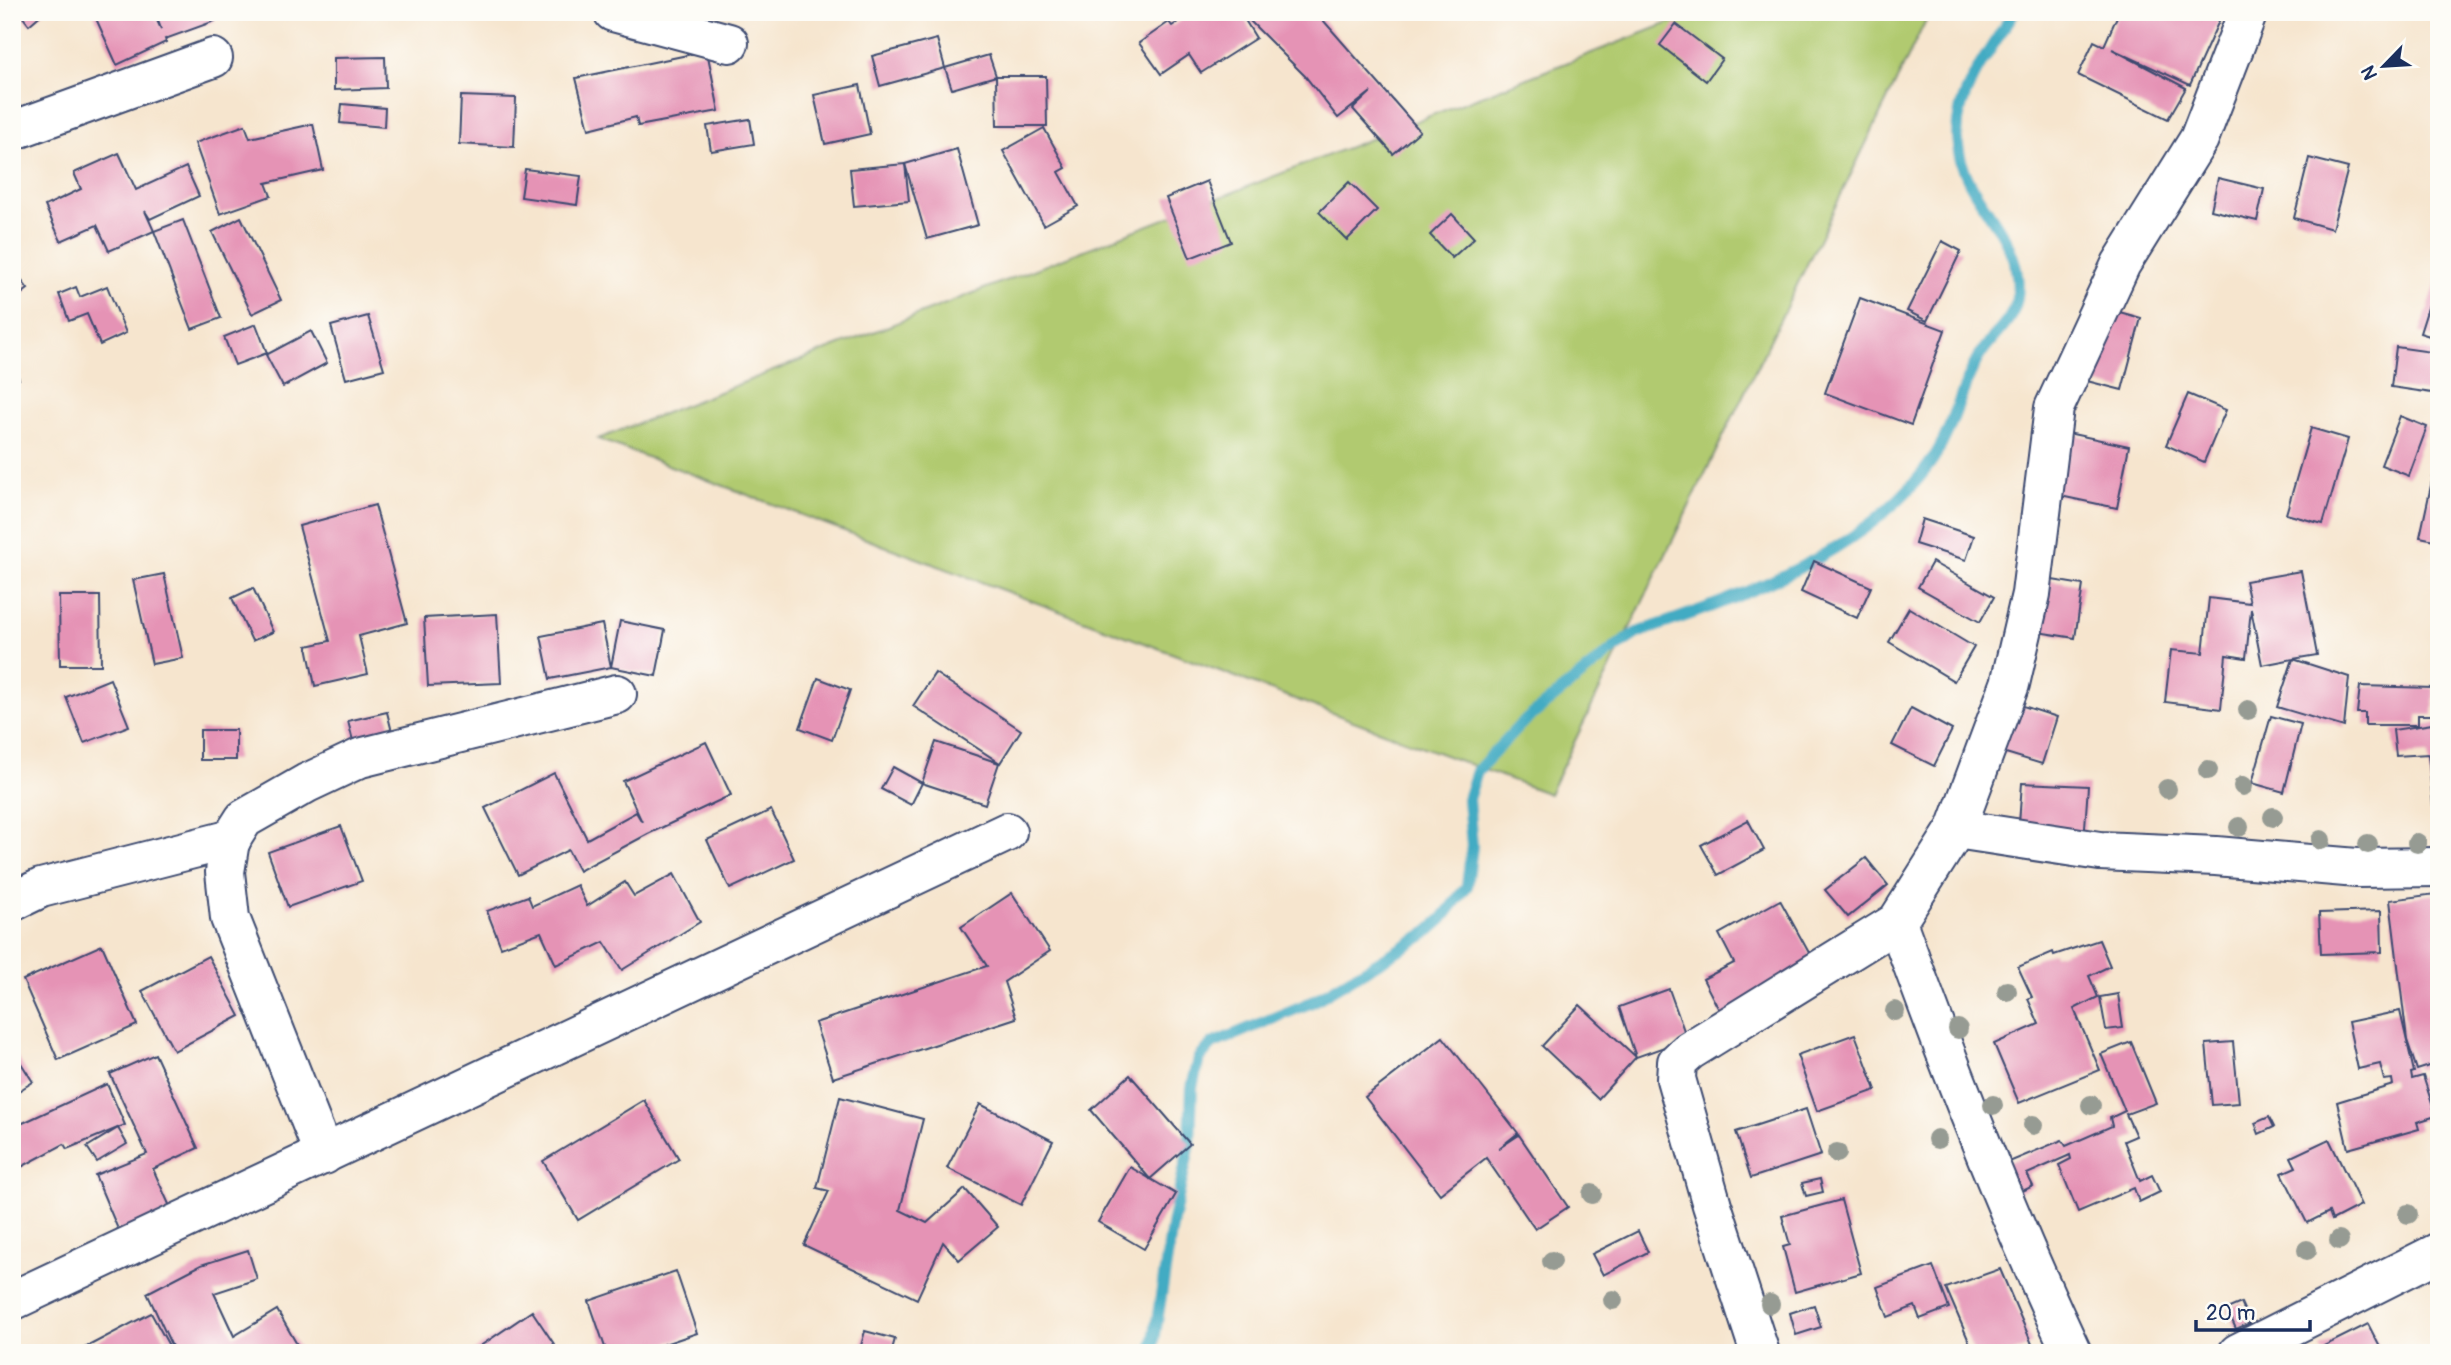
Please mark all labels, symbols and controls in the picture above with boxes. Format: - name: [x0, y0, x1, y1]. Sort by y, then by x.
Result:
- north arrow: [2350, 32, 2420, 102]
- text: N: [2356, 62, 2383, 84]
- scale bar: [2196, 1288, 2309, 1332]
- text: 20 m: [2206, 1300, 2255, 1327]

